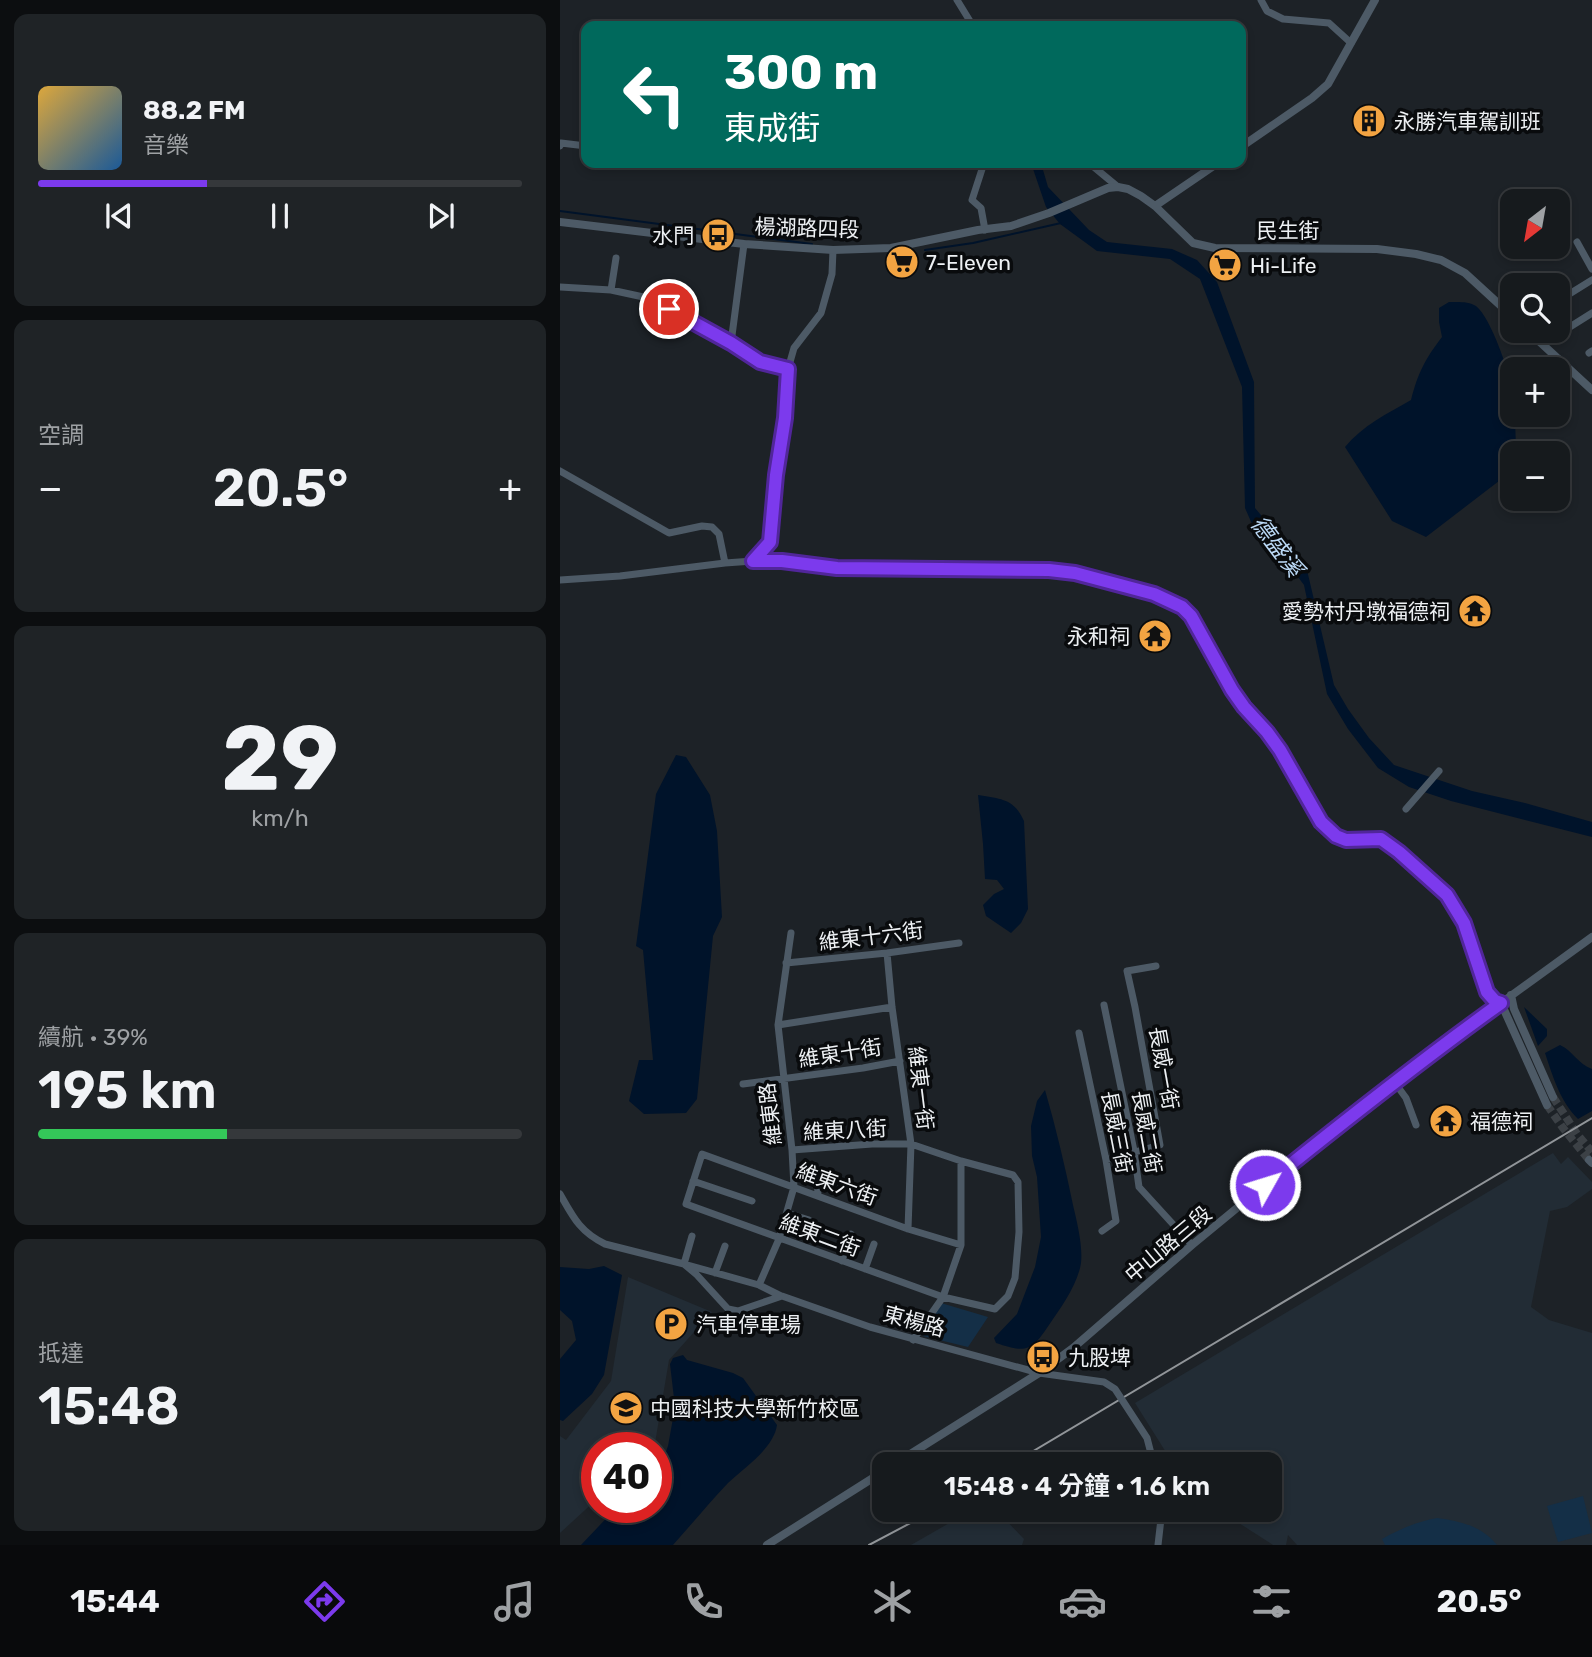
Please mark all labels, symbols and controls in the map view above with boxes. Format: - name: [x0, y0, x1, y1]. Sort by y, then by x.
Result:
- text: 300 m: [724, 43, 878, 101]
- icon: left: [609, 49, 700, 140]
- text: 88.2 FM: [143, 95, 246, 126]
- building icon: 永勝汽車駕訓班: [1350, 102, 1388, 140]
- text: 東成街: [724, 109, 820, 147]
- place label: 永勝汽車駕訓班: [1394, 109, 1541, 134]
- text: 音樂: [143, 131, 189, 159]
- north arrow: [1500, 189, 1570, 259]
- map controls: [1500, 189, 1570, 511]
- icon: previous: [100, 197, 138, 235]
- icon: pause: [261, 197, 299, 235]
- icon: next: [422, 197, 460, 235]
- street label: 楊湖路四段: [754, 214, 860, 242]
- bus stop icon: 水門: [699, 216, 737, 254]
- street label: 民生街: [1257, 218, 1320, 243]
- place label: 水門: [652, 223, 694, 248]
- supermarket icon: 7-Eleven: [883, 243, 921, 281]
- supermarket icon: Hi-Life: [1206, 246, 1244, 284]
- place label: 7-Eleven: [926, 250, 1011, 275]
- place label: Hi-Life: [1250, 253, 1317, 278]
- button: search: [1500, 273, 1570, 343]
- pin: [639, 279, 699, 339]
- icon: arrive: [650, 290, 688, 328]
- button: +: [1500, 357, 1570, 427]
- text: 空調: [38, 421, 84, 449]
- button: −: [1500, 441, 1570, 511]
- text: 20.5°: [213, 457, 348, 519]
- text: −: [38, 465, 63, 511]
- text: +: [498, 465, 522, 511]
- water label: 德盛溪: [1245, 510, 1311, 584]
- temple icon: 愛勢村丹墩福德祠: [1456, 592, 1494, 630]
- place label: 愛勢村丹墩福德祠: [1282, 599, 1450, 624]
- temple icon: 永和祠: [1136, 617, 1174, 655]
- place label: 永和祠: [1067, 624, 1130, 649]
- text: 29: [221, 704, 339, 812]
- text: km/h: [251, 804, 309, 832]
- street label: 維東十六街: [817, 917, 925, 955]
- text: 續航 · 39%: [38, 1023, 148, 1051]
- street label: 長威一街: [1144, 1024, 1184, 1112]
- street label: 維東十街: [797, 1034, 883, 1072]
- street label: 維東一街: [903, 1045, 939, 1131]
- text: 195 km: [38, 1059, 217, 1121]
- street label: 維東路: [754, 1081, 786, 1147]
- street label: 長威三街: [1097, 1088, 1137, 1176]
- street label: 長威二街: [1127, 1088, 1167, 1176]
- temple icon: 福德祠: [1427, 1102, 1465, 1140]
- place label: 福德祠: [1470, 1109, 1533, 1134]
- street label: 維東八街: [802, 1115, 888, 1145]
- position arrow: [1228, 1148, 1302, 1222]
- street label: 維東六街: [793, 1158, 881, 1210]
- street label: 中山路三段: [1120, 1201, 1216, 1287]
- street label: 維東二街: [776, 1209, 864, 1261]
- street label: 東楊路: [880, 1301, 948, 1341]
- parking icon: 汽車停車場: [652, 1305, 690, 1343]
- place label: 汽車停車場: [696, 1312, 801, 1337]
- bus stop icon: 九股埤: [1024, 1338, 1062, 1376]
- text: 抵達: [38, 1339, 84, 1367]
- place label: 九股埤: [1068, 1345, 1131, 1370]
- text: 15:48: [38, 1375, 180, 1437]
- school or university icon: 中國科技大學新竹校區: [607, 1389, 645, 1427]
- place label: 中國科技大學新竹校區: [650, 1396, 860, 1421]
- speed limit sign: 40: [581, 1432, 672, 1523]
- text: 15:48 · 4 分鐘 · 1.6 km: [944, 1471, 1210, 1502]
- icon: directions: [300, 1577, 349, 1626]
- icon: music: [490, 1577, 539, 1626]
- icon: phone: [679, 1577, 728, 1626]
- icon: climate: [868, 1577, 917, 1626]
- icon: car: [1058, 1577, 1107, 1626]
- icon: filters: [1247, 1577, 1296, 1626]
- text: 15:44: [70, 1582, 160, 1620]
- text: 20.5°: [1436, 1582, 1522, 1620]

